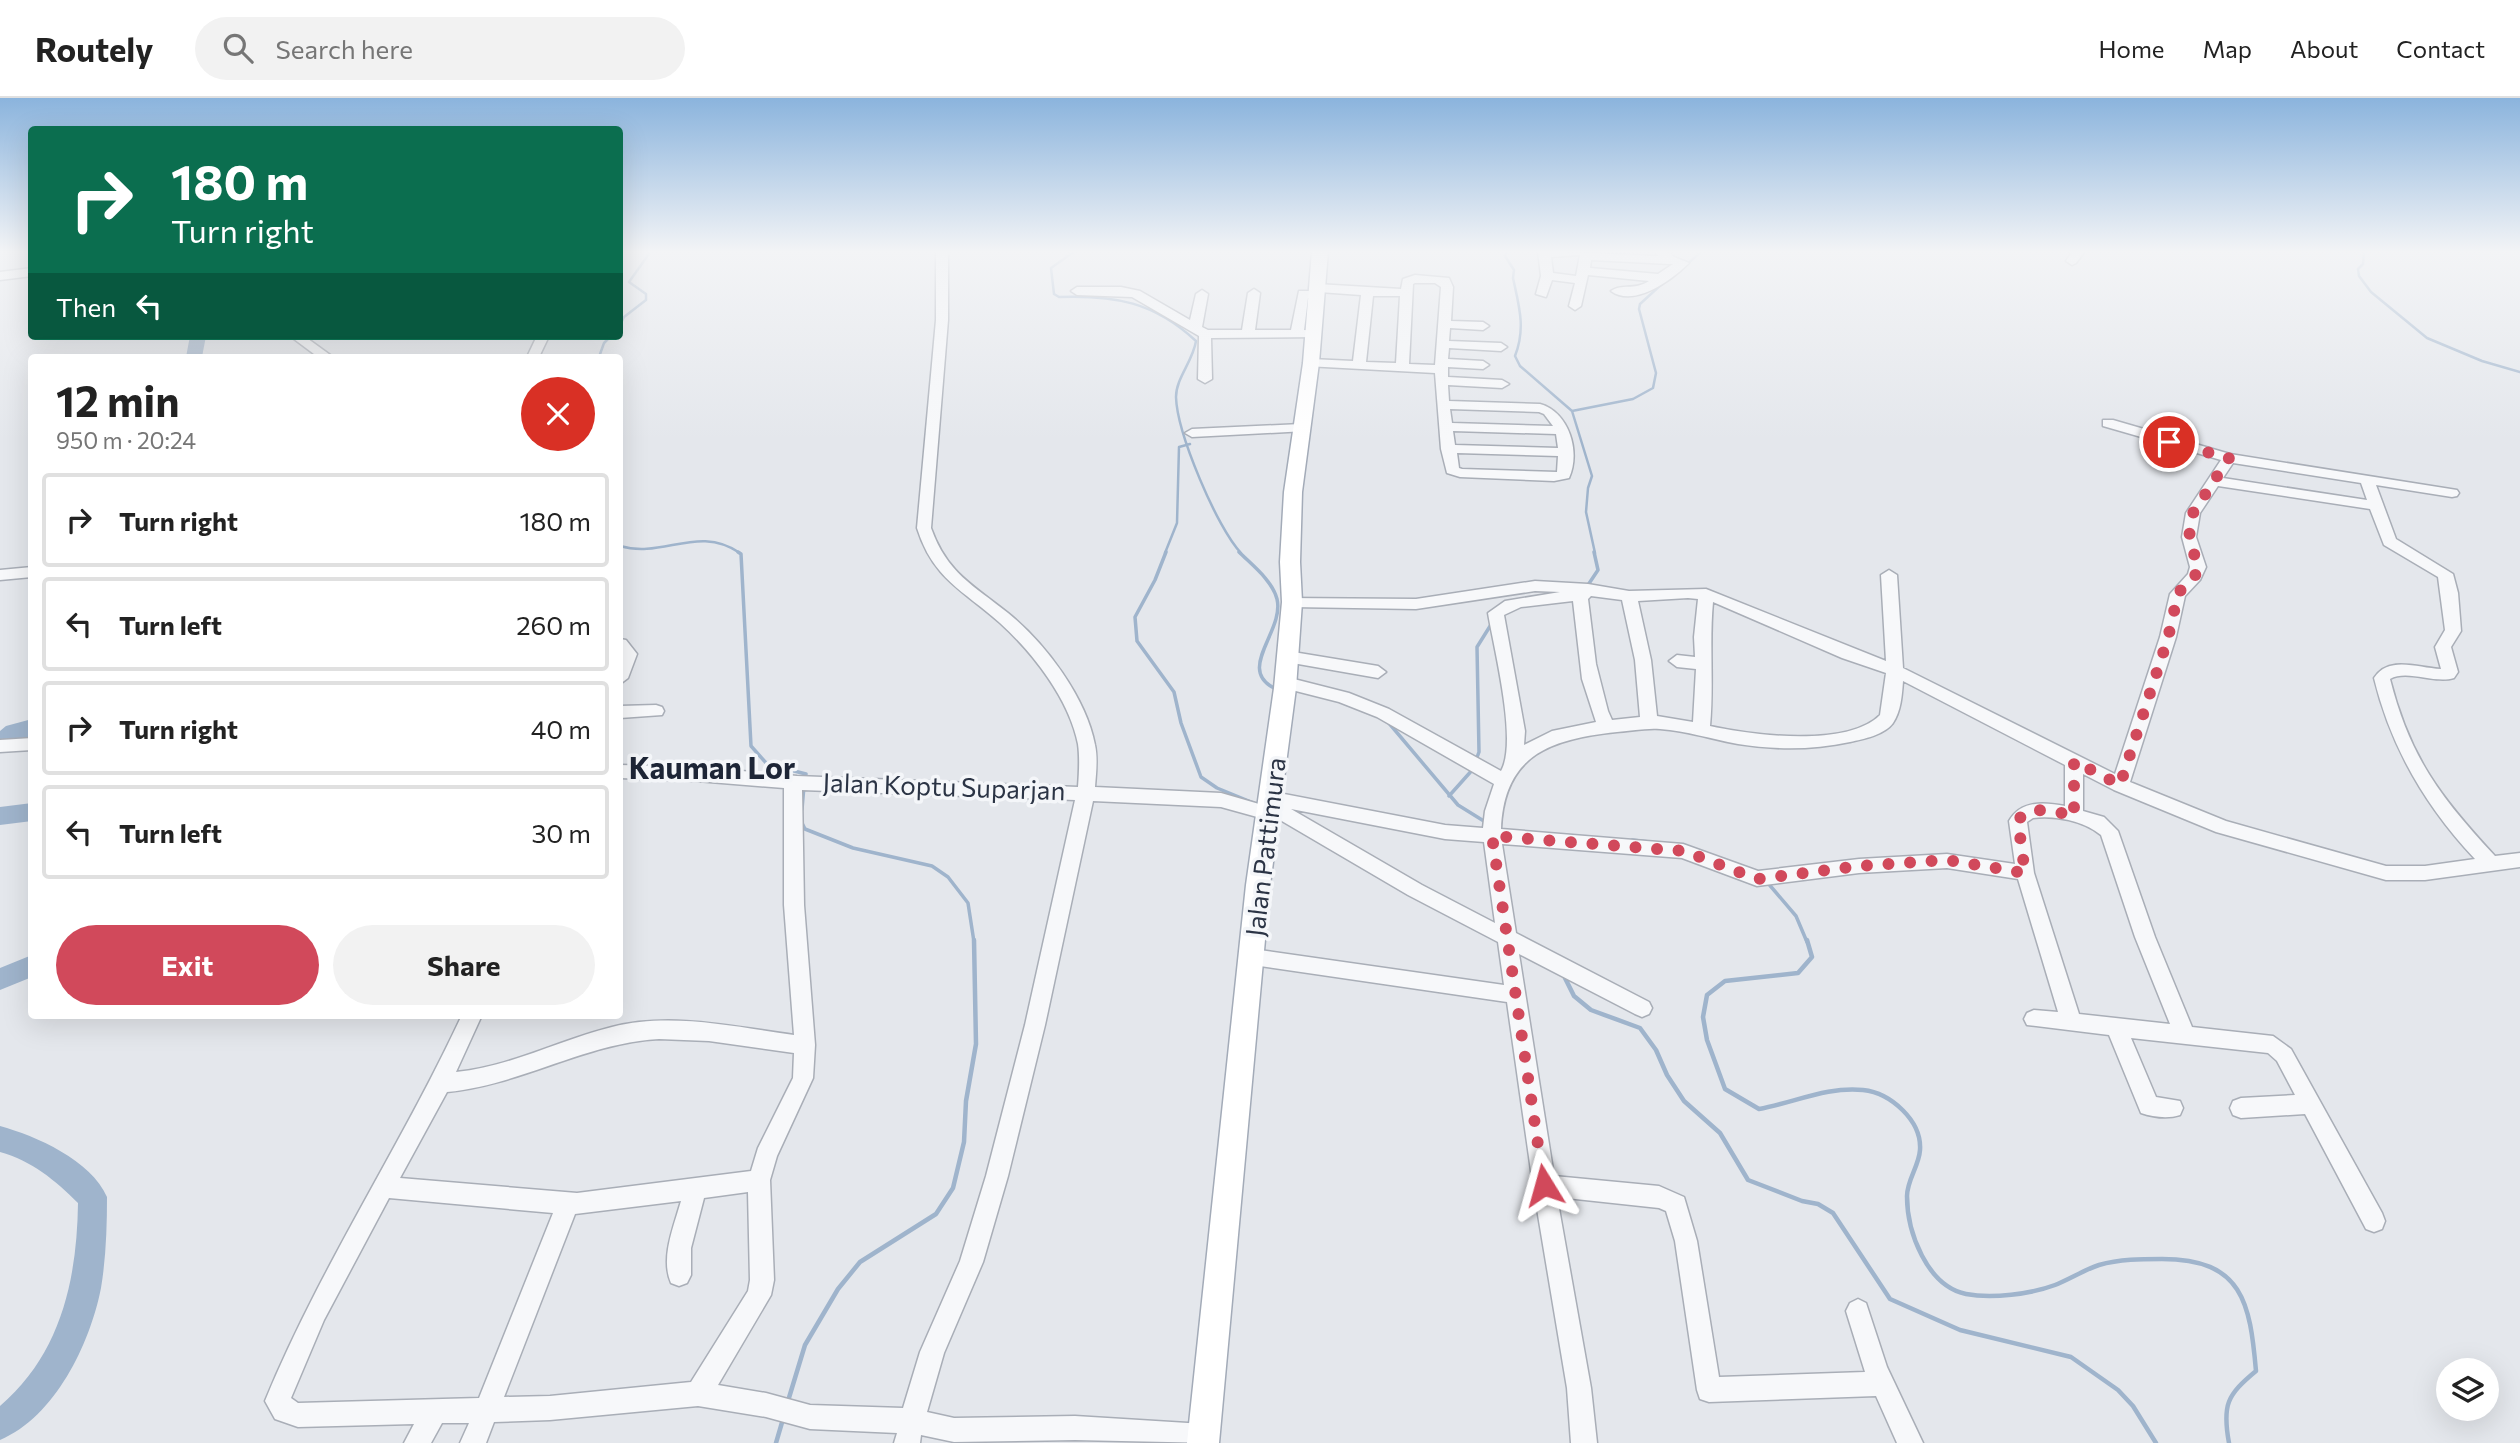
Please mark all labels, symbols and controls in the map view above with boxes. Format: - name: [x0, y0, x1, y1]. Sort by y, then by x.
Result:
- search box: [195, 17, 685, 80]
- text: Routely: [35, 28, 153, 69]
- icon: search: [219, 29, 257, 67]
- text: Search here: [275, 33, 413, 64]
- text: Home: [2099, 34, 2165, 63]
- text: Map: [2203, 34, 2252, 63]
- text: About: [2290, 34, 2358, 63]
- text: Contact: [2396, 34, 2485, 63]
- text: 180 m: [171, 150, 308, 210]
- icon: right: [56, 154, 147, 245]
- text: Turn right: [171, 210, 314, 250]
- icon: left: [130, 287, 168, 325]
- text: Then: [56, 291, 116, 322]
- text: 12 min: [56, 374, 180, 426]
- button: close: [521, 377, 595, 451]
- pin: [2139, 412, 2199, 472]
- icon: arrive: [2150, 423, 2188, 461]
- text: 950 m · 20:24: [56, 426, 196, 454]
- icon: right: [60, 501, 98, 539]
- text: Turn right: [119, 505, 238, 536]
- text: 180 m: [519, 505, 591, 536]
- icon: left: [60, 605, 98, 643]
- text: Turn left: [119, 609, 222, 640]
- text: 260 m: [516, 609, 591, 640]
- icon: right: [60, 709, 98, 747]
- text: Turn right: [119, 713, 238, 744]
- text: 40 m: [531, 713, 591, 744]
- district label: Kauman Lor: [629, 748, 795, 785]
- street label: Jalan Pattimura: [1238, 756, 1291, 938]
- street label: Jalan Koptu Suparjan: [822, 766, 1066, 805]
- icon: left: [60, 813, 98, 851]
- text: Turn left: [119, 817, 222, 848]
- text: 30 m: [532, 817, 591, 848]
- button: Exit: [56, 925, 319, 1005]
- button: Share: [333, 925, 595, 1005]
- position arrow: [1507, 1148, 1581, 1222]
- map controls: [2436, 1358, 2499, 1421]
- button: layers: [2436, 1358, 2499, 1421]

